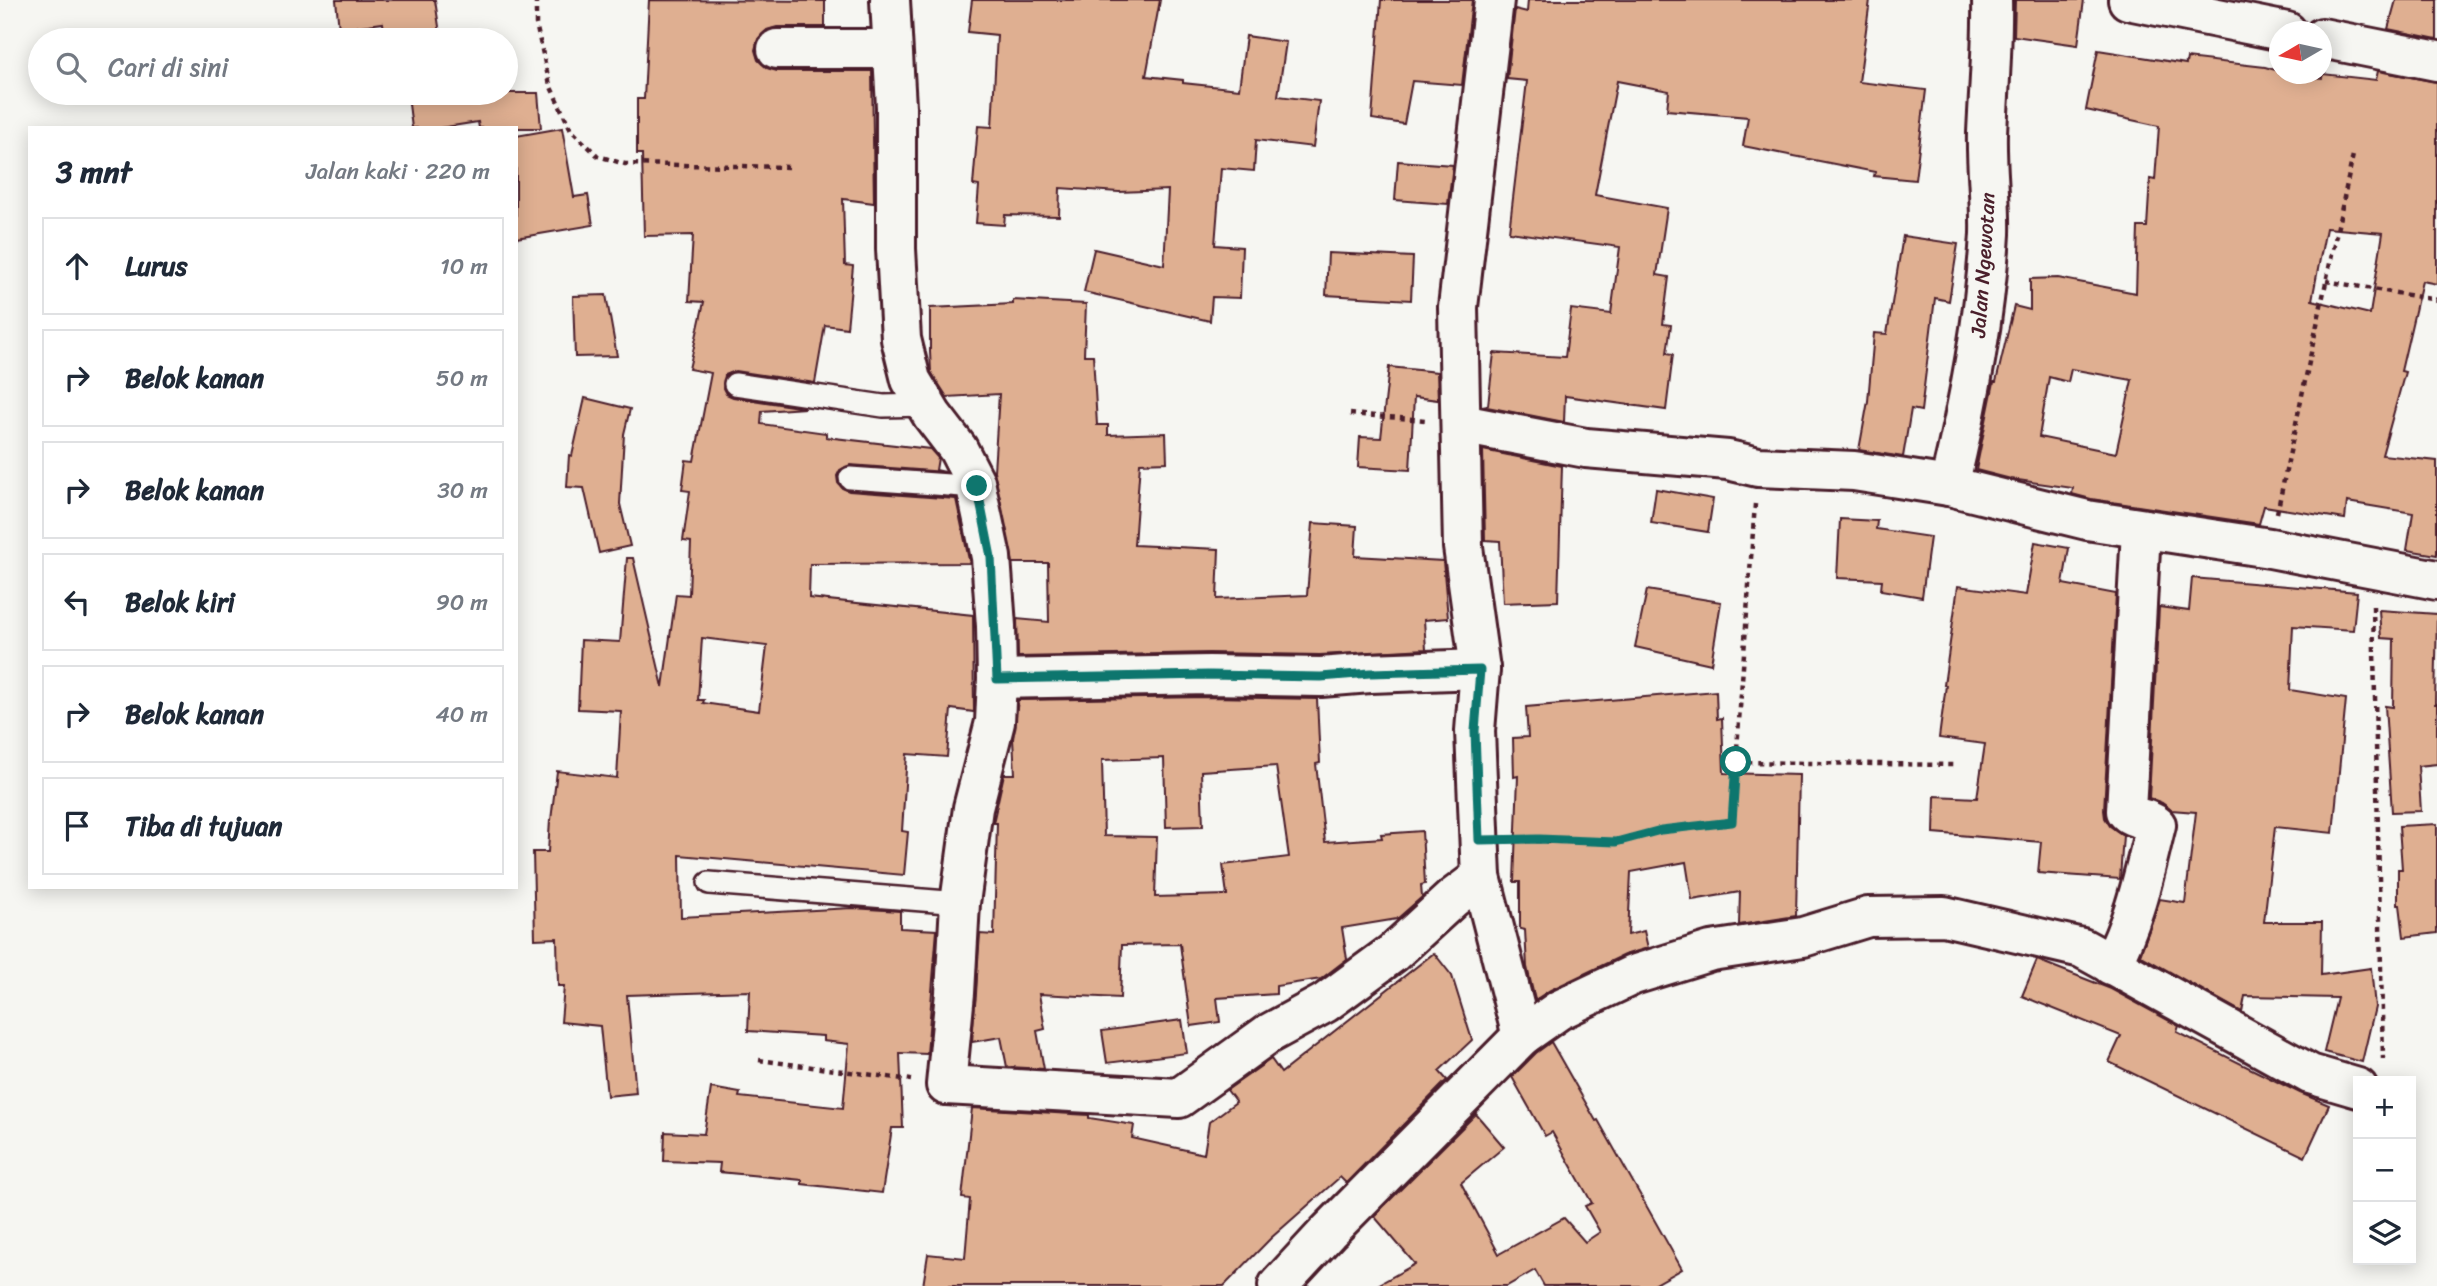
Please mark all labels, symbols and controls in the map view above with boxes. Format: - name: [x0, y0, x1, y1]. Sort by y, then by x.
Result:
- north arrow: [2269, 21, 2332, 84]
- search box: [28, 28, 518, 105]
- text: Cari di sini: [108, 44, 229, 90]
- icon: search: [52, 48, 90, 86]
- text: 3 mnt: [56, 145, 132, 199]
- text: Jalan kaki · 220 m: [306, 151, 490, 192]
- street label: Jalan Ngewotan: [1959, 191, 2007, 340]
- text: Lurus: [125, 243, 188, 289]
- text: 10 m: [440, 246, 488, 287]
- icon: ahead: [58, 247, 96, 285]
- text: Belok kanan: [125, 355, 264, 401]
- text: 50 m: [436, 358, 488, 399]
- icon: right: [58, 359, 96, 397]
- text: Belok kanan: [125, 467, 264, 513]
- text: 30 m: [437, 470, 488, 511]
- route end: [961, 470, 992, 501]
- icon: right: [58, 471, 96, 509]
- text: Belok kiri: [125, 579, 235, 625]
- text: 90 m: [436, 582, 488, 623]
- icon: left: [58, 583, 96, 621]
- text: Belok kanan: [125, 691, 264, 737]
- text: 40 m: [435, 694, 488, 735]
- icon: right: [58, 695, 96, 733]
- route start: [1720, 746, 1751, 777]
- text: Tiba di tujuan: [125, 803, 282, 849]
- icon: arrive: [58, 807, 96, 845]
- map controls: [2353, 1076, 2416, 1265]
- button: +: [2353, 1076, 2416, 1139]
- button: −: [2353, 1139, 2416, 1202]
- button: layers: [2353, 1202, 2416, 1265]

